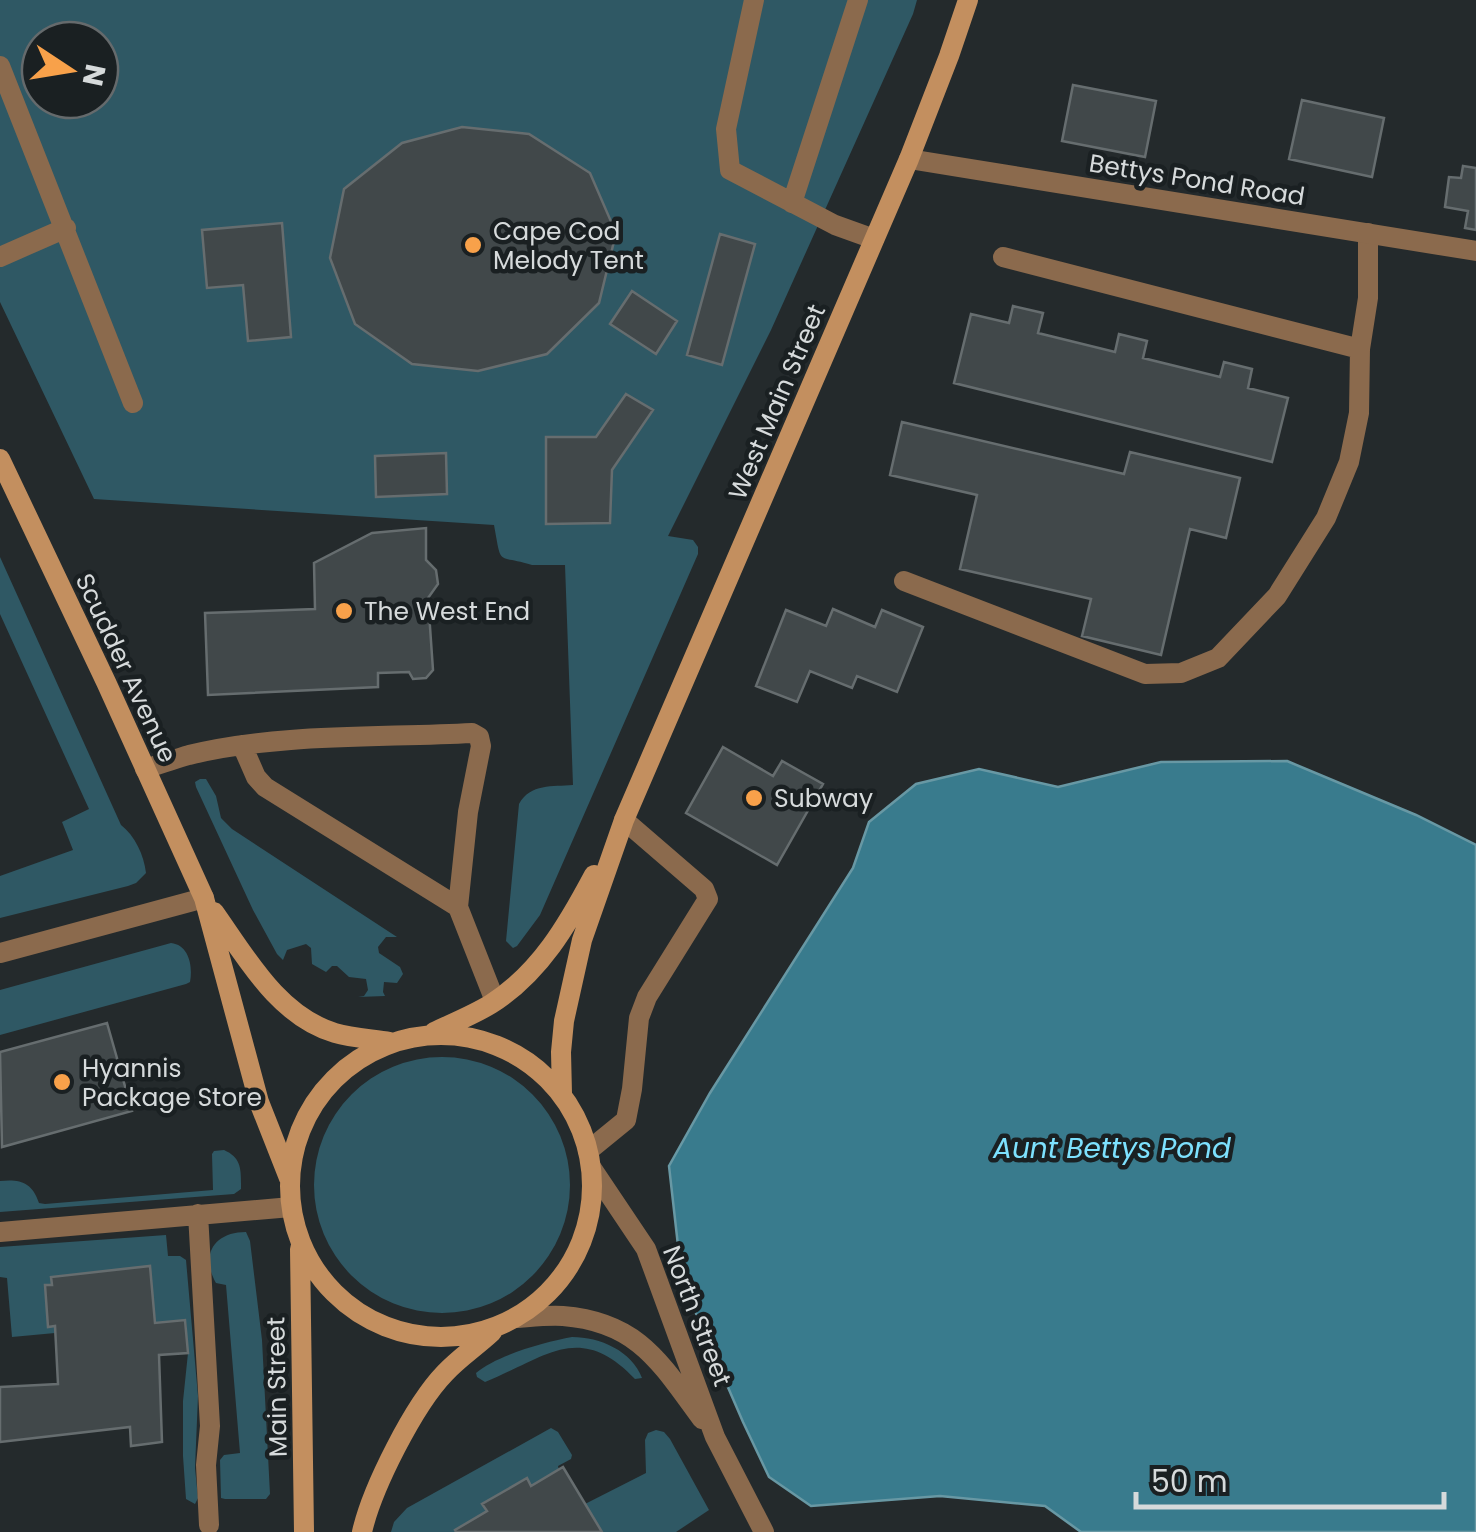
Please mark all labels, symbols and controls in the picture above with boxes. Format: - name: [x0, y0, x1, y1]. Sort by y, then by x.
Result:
- north arrow: [20, 20, 120, 120]
- text: N: [73, 61, 115, 89]
- street label: Bettys Pond Road: [1087, 146, 1307, 214]
- place label: Cape Cod Melody Tent: [493, 214, 644, 278]
- marker: Cape Cod Melody Tent: [462, 234, 484, 256]
- street label: West Main Street: [720, 299, 834, 505]
- street label: Scudder Avenue: [67, 568, 185, 768]
- place label: The West End: [364, 594, 530, 629]
- marker: The West End: [333, 600, 355, 622]
- place label: Subway: [774, 781, 873, 816]
- marker: Subway: [743, 787, 765, 809]
- place label: Hyannis Package Store: [82, 1051, 262, 1115]
- marker: Hyannis Package Store: [51, 1071, 73, 1093]
- water label: Aunt Bettys Pond: [992, 1129, 1232, 1168]
- street label: North Street: [654, 1241, 740, 1391]
- street label: Main Street: [258, 1316, 296, 1458]
- scale bar: [1136, 1447, 1444, 1509]
- text: 50 m: [1151, 1460, 1228, 1503]

